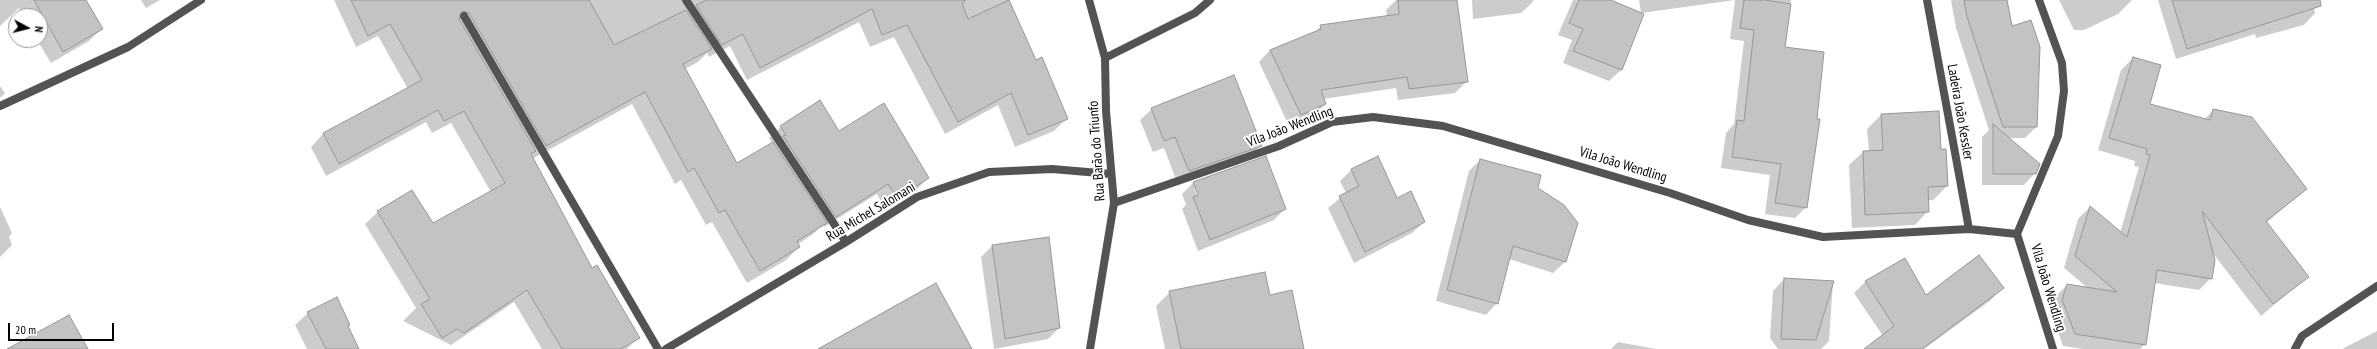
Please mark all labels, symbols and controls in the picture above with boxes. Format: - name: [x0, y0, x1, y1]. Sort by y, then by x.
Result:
- north arrow: [8, 8, 48, 48]
- text: N: [32, 26, 46, 33]
- street label: Ladeira João Kessler: [1943, 63, 1977, 161]
- street label: Rua Barão do Triunfo: [1085, 100, 1109, 202]
- street label: Vila João Wendling: [1245, 103, 1335, 151]
- street label: Vila João Wendling: [1577, 144, 1669, 186]
- street label: Rua Michel Salomani: [823, 179, 919, 245]
- street label: Vila João Wendling: [2027, 242, 2069, 334]
- scale bar: [10, 315, 116, 341]
- text: 20 m: [15, 322, 36, 337]

